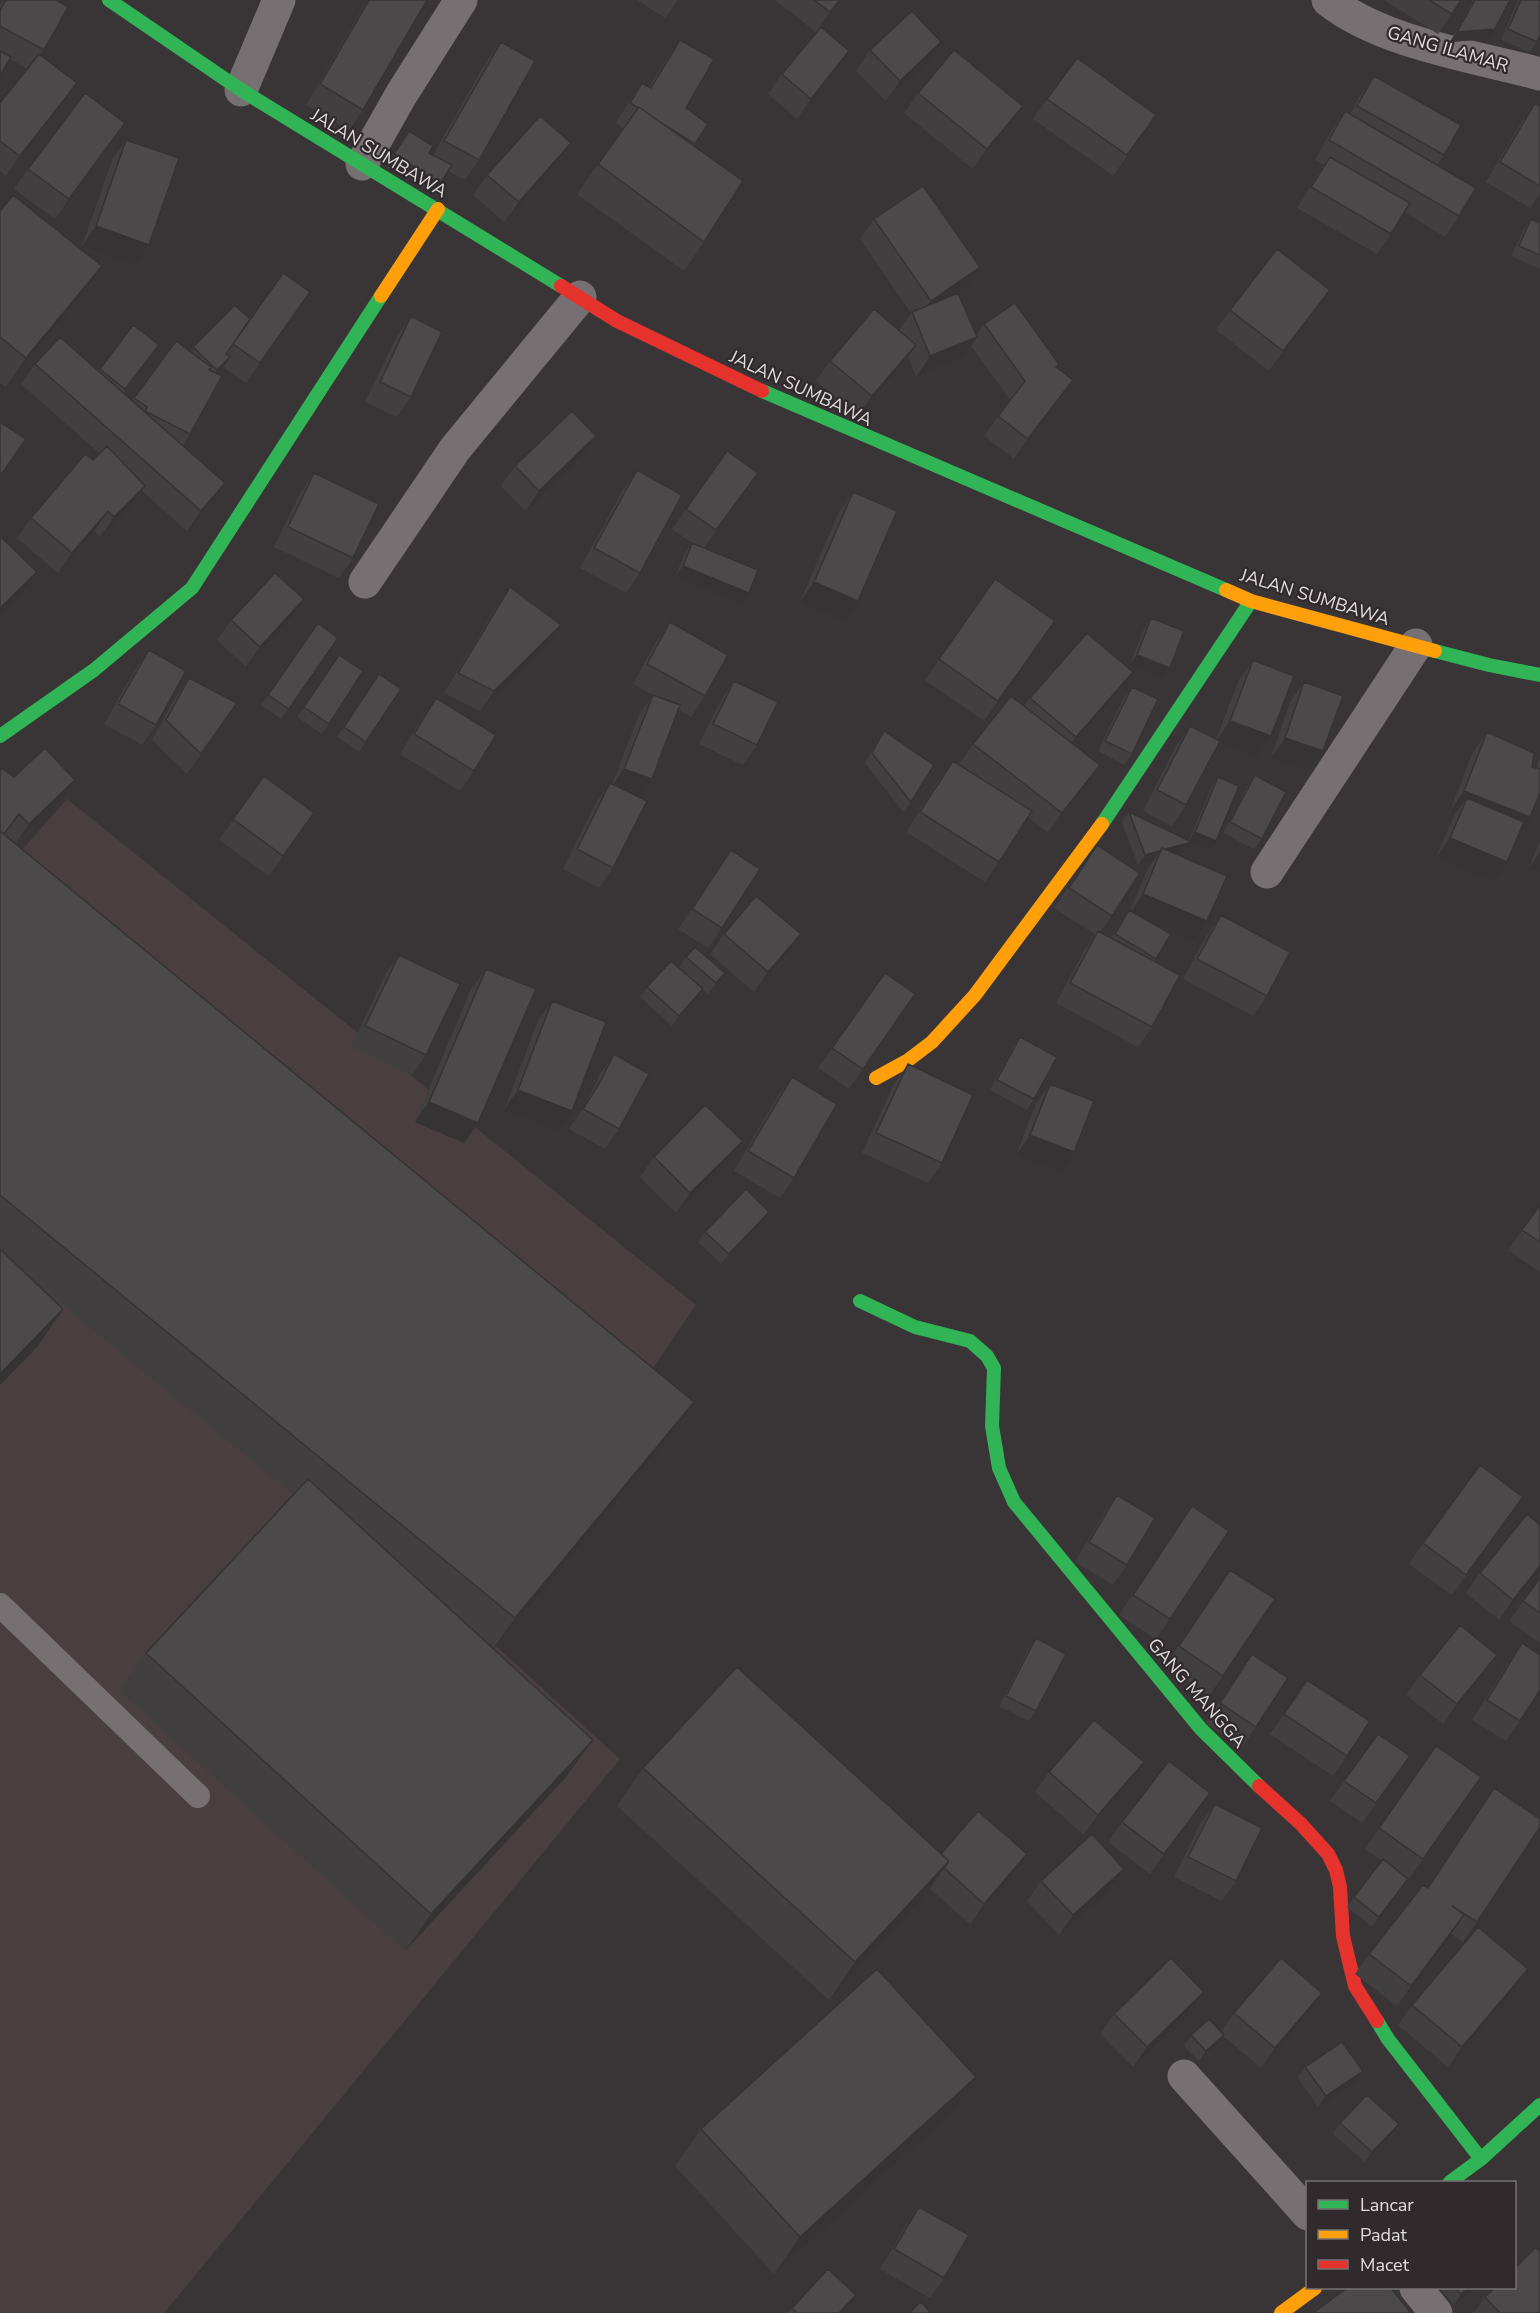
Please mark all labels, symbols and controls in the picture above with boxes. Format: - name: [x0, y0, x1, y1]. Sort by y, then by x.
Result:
- street label: GANG ILAMAR: [1385, 20, 1511, 78]
- street label: JALAN SUMBAWA: [305, 102, 452, 203]
- street label: JALAN SUMBAWA: [725, 344, 876, 432]
- street label: JALAN SUMBAWA: [1236, 563, 1393, 631]
- street label: GANG MANGGA: [1143, 1633, 1251, 1753]
- legend: [1306, 2181, 1516, 2289]
- text: Lancar: [1360, 2193, 1414, 2217]
- text: Padat: [1360, 2223, 1408, 2247]
- text: Macet: [1360, 2253, 1410, 2277]

